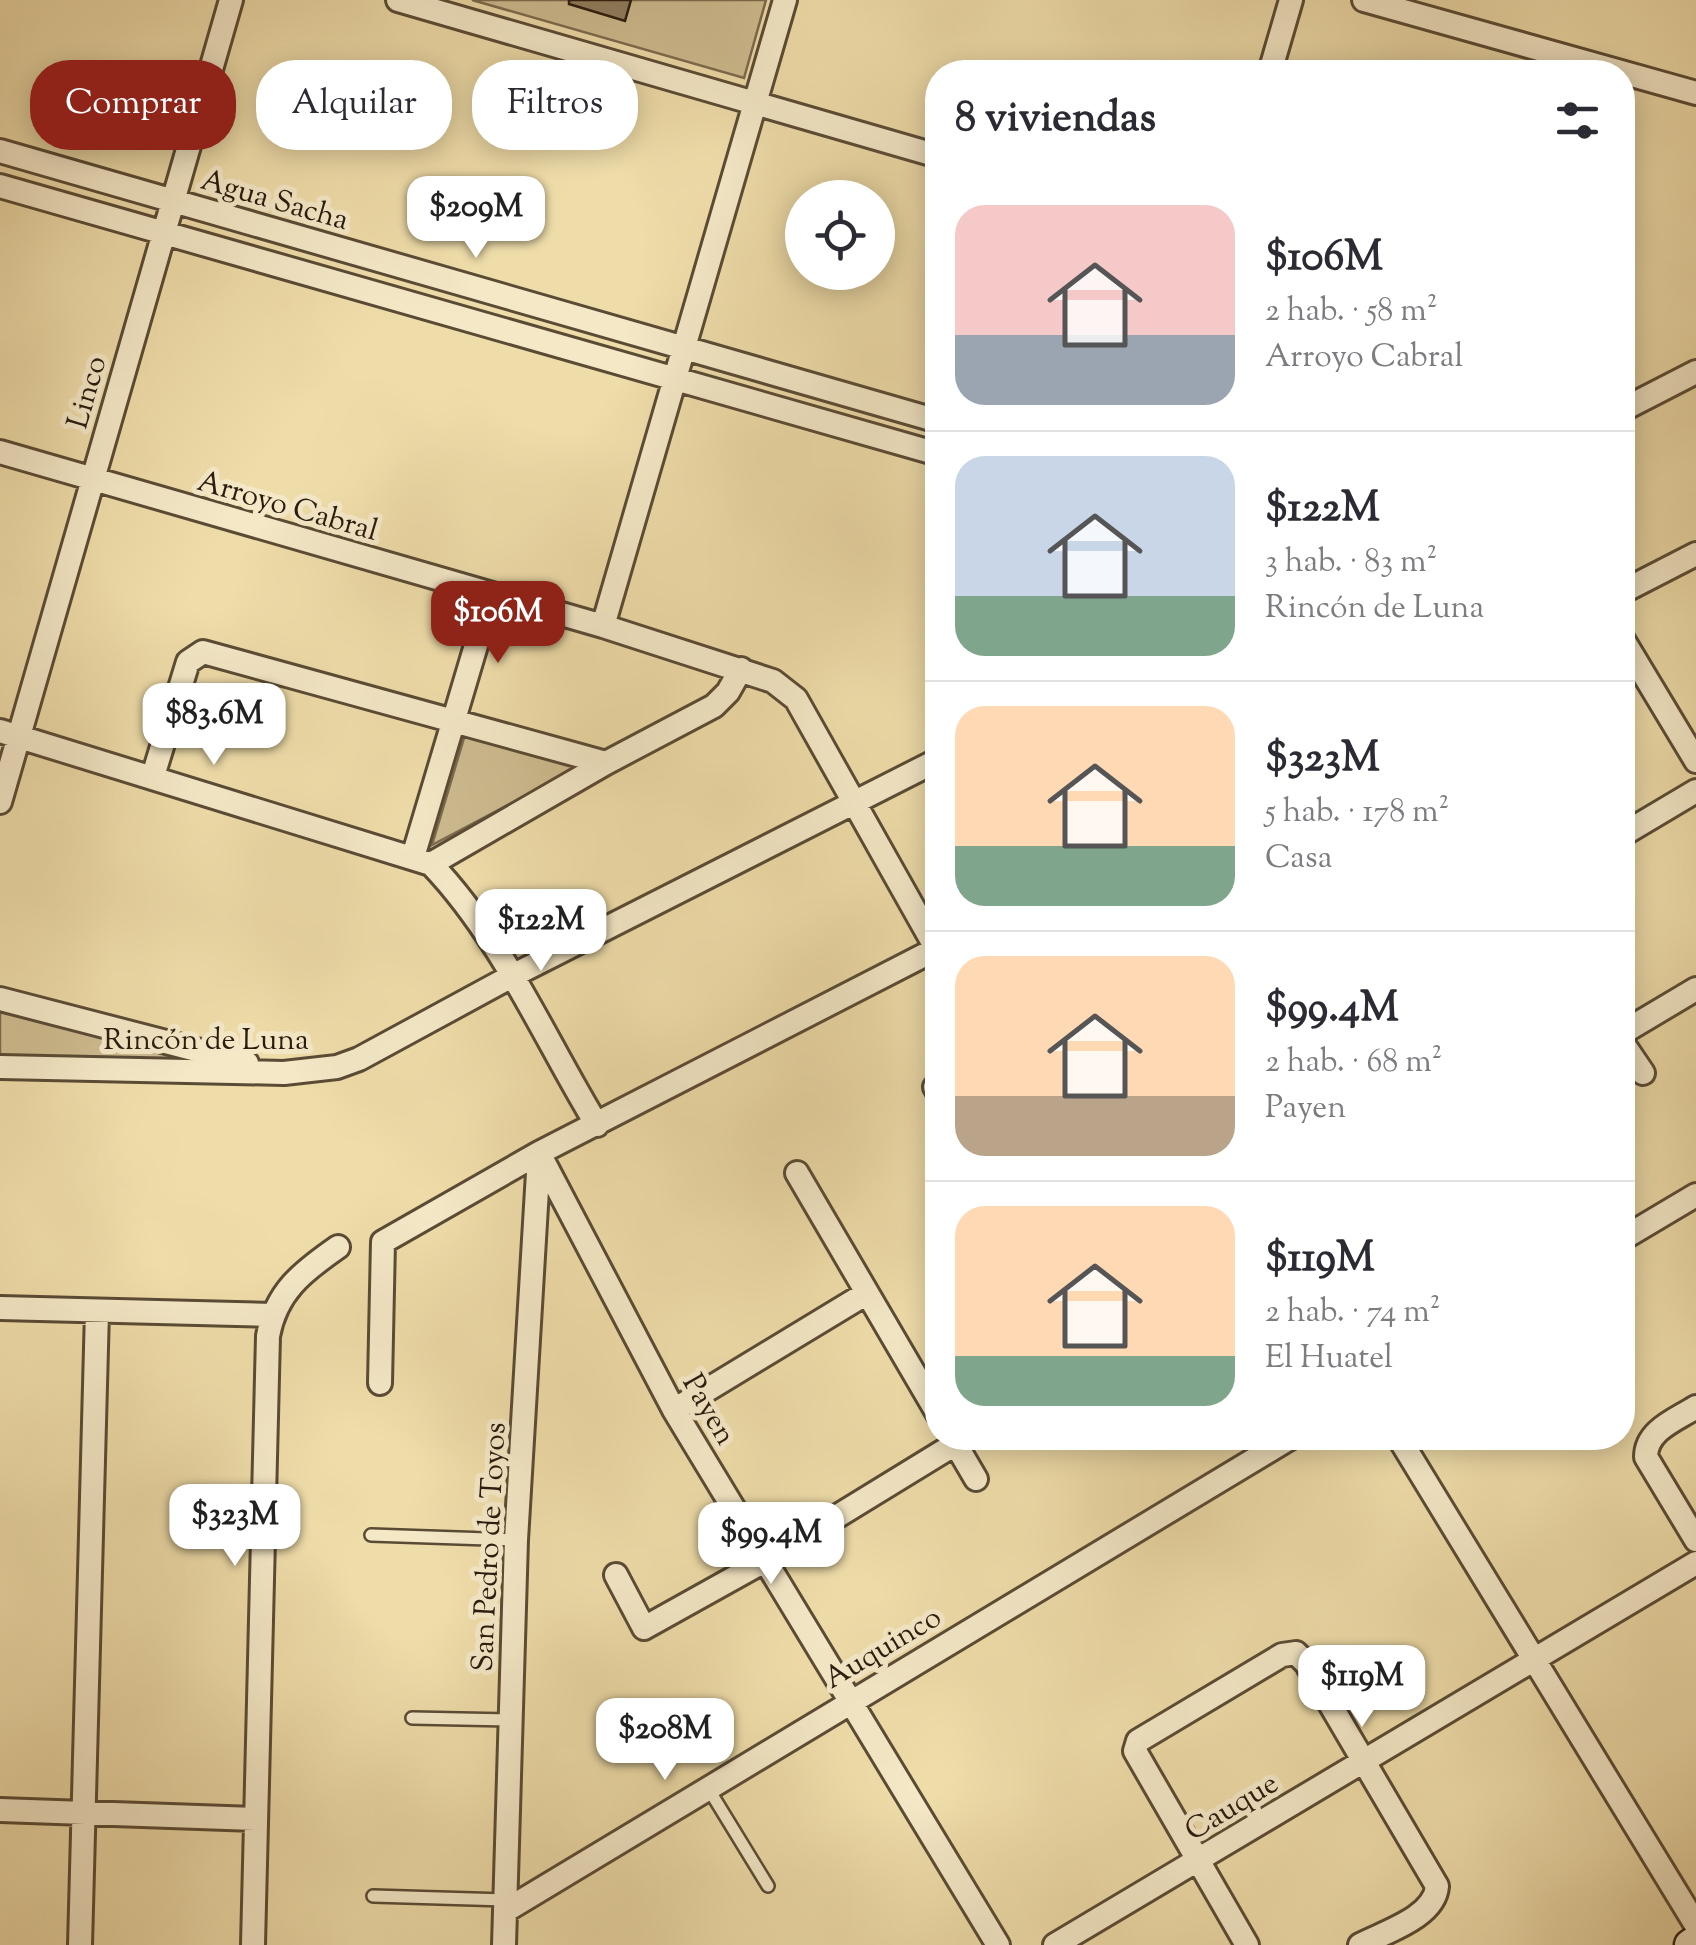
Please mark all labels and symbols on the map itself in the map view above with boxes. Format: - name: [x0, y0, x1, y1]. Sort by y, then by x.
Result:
- street label: Agua Sacha: [195, 160, 353, 243]
- pin: $209M: [406, 176, 546, 261]
- street label: Linco: [58, 351, 119, 434]
- street label: Arroyo Cabral: [192, 461, 383, 554]
- pin: $106M: [428, 581, 568, 666]
- pin: $83.6M: [133, 683, 295, 768]
- pin: $122M: [471, 889, 611, 974]
- street label: Rincón de Luna: [103, 1020, 309, 1063]
- street label: Payen: [670, 1367, 746, 1454]
- street label: San Pedro de Toyos: [462, 1421, 519, 1673]
- pin: $323M: [165, 1484, 305, 1569]
- pin: $99.4M: [690, 1502, 852, 1587]
- street label: Auquinco: [816, 1597, 950, 1701]
- pin: $119M: [1292, 1645, 1432, 1730]
- pin: $208M: [595, 1698, 735, 1783]
- street label: Cauque: [1177, 1763, 1287, 1853]

